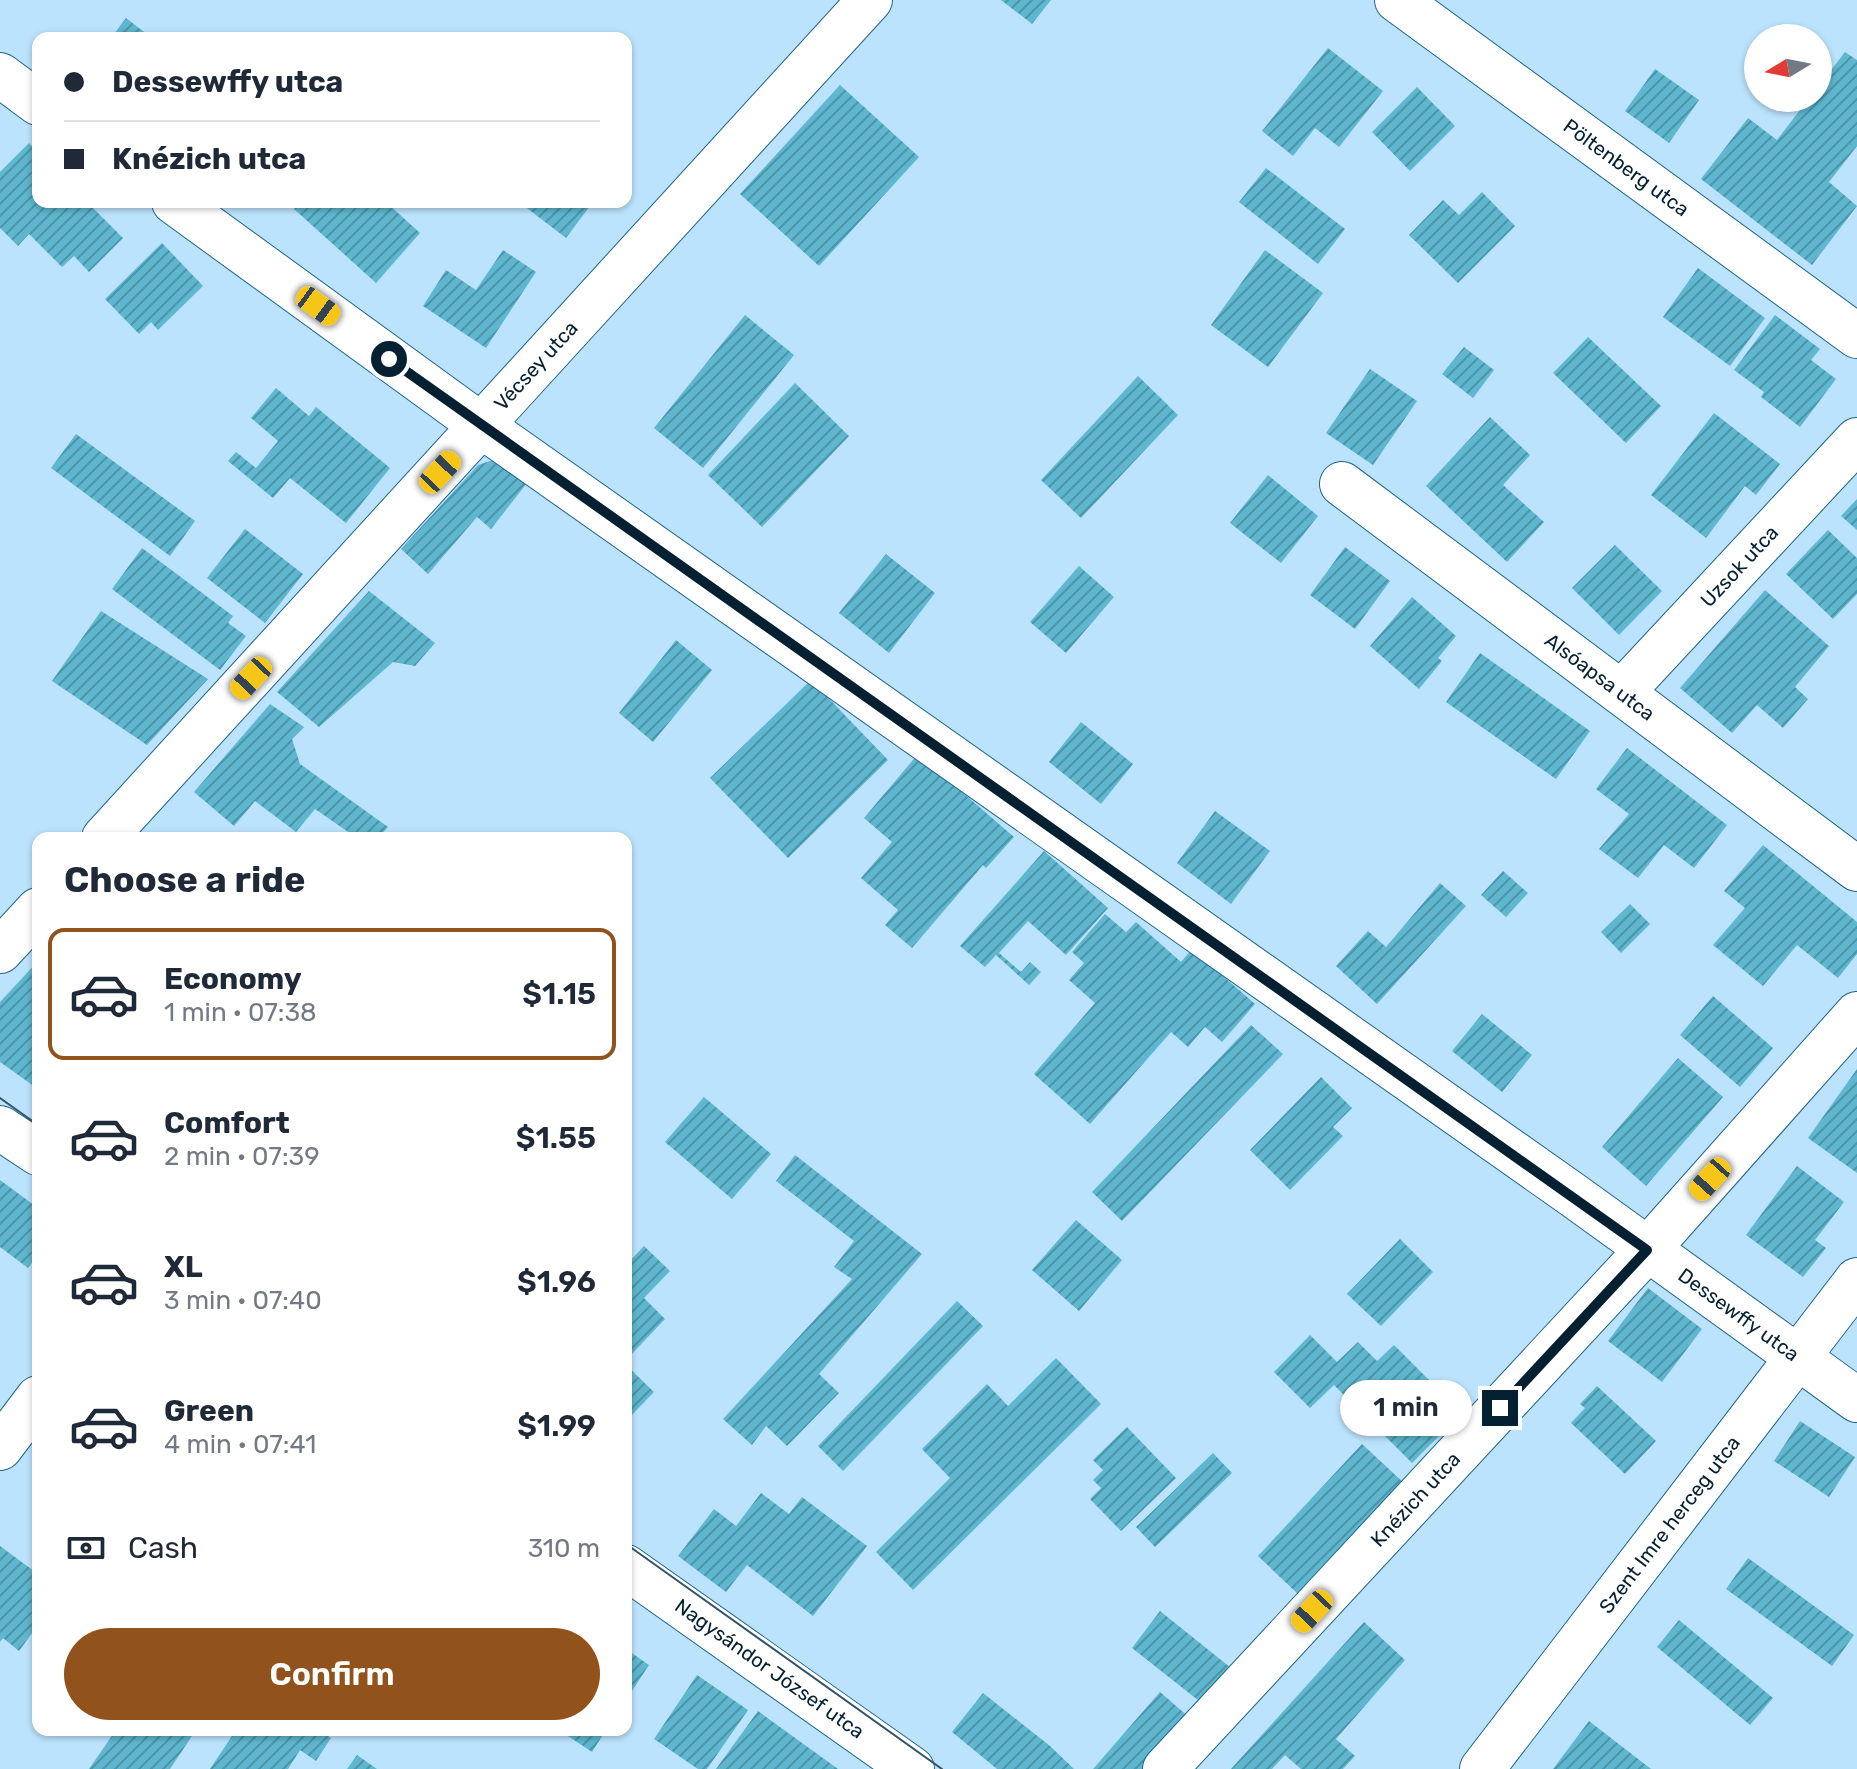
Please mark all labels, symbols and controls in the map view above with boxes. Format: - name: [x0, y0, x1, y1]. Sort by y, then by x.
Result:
- north arrow: [1744, 24, 1832, 112]
- map controls: [1744, 24, 1832, 112]
- text: Dessewffy utca: [112, 64, 343, 100]
- street label: Pöltenberg utca: [1559, 114, 1694, 221]
- text: Knézich utca: [112, 141, 306, 177]
- car: [292, 282, 344, 330]
- street label: Vécsey utca: [489, 316, 583, 415]
- route start: [371, 341, 407, 377]
- car: [415, 446, 465, 498]
- street label: Uzsok utca: [1695, 520, 1783, 612]
- street label: Alsóapsa utca: [1540, 628, 1660, 726]
- car: [226, 652, 276, 704]
- text: Choose a ride: [64, 858, 305, 901]
- icon: car: [68, 958, 140, 1030]
- text: Economy: [164, 961, 302, 997]
- text: $1.15: [522, 976, 596, 1012]
- text: 1 min · 07:38: [164, 997, 317, 1028]
- icon: car: [68, 1102, 140, 1174]
- text: Comfort: [164, 1105, 290, 1141]
- text: $1.55: [516, 1120, 596, 1156]
- text: 2 min · 07:39: [164, 1141, 320, 1172]
- car: [1685, 1153, 1735, 1205]
- icon: car: [68, 1246, 140, 1318]
- text: XL: [164, 1249, 203, 1285]
- street label: Dessewffy utca: [1673, 1263, 1804, 1366]
- text: $1.96: [517, 1264, 596, 1300]
- text: 3 min · 07:40: [164, 1285, 322, 1316]
- callout: 1 min: [1340, 1380, 1472, 1436]
- icon: car: [68, 1390, 140, 1462]
- route end: [1482, 1390, 1518, 1426]
- text: 1 min: [1373, 1392, 1439, 1423]
- text: Green: [164, 1393, 254, 1429]
- text: $1.99: [517, 1408, 596, 1444]
- text: 4 min · 07:41: [164, 1429, 316, 1460]
- street label: Szent Imre herceg utca: [1594, 1431, 1745, 1618]
- street label: Knézich utca: [1366, 1447, 1465, 1552]
- icon: cash: [64, 1526, 108, 1570]
- text: Cash: [128, 1530, 198, 1566]
- text: 310 m: [528, 1533, 600, 1564]
- car: [1287, 1585, 1337, 1637]
- street label: Nagysándor József utca: [670, 1593, 869, 1744]
- button: Confirm: [64, 1628, 600, 1720]

